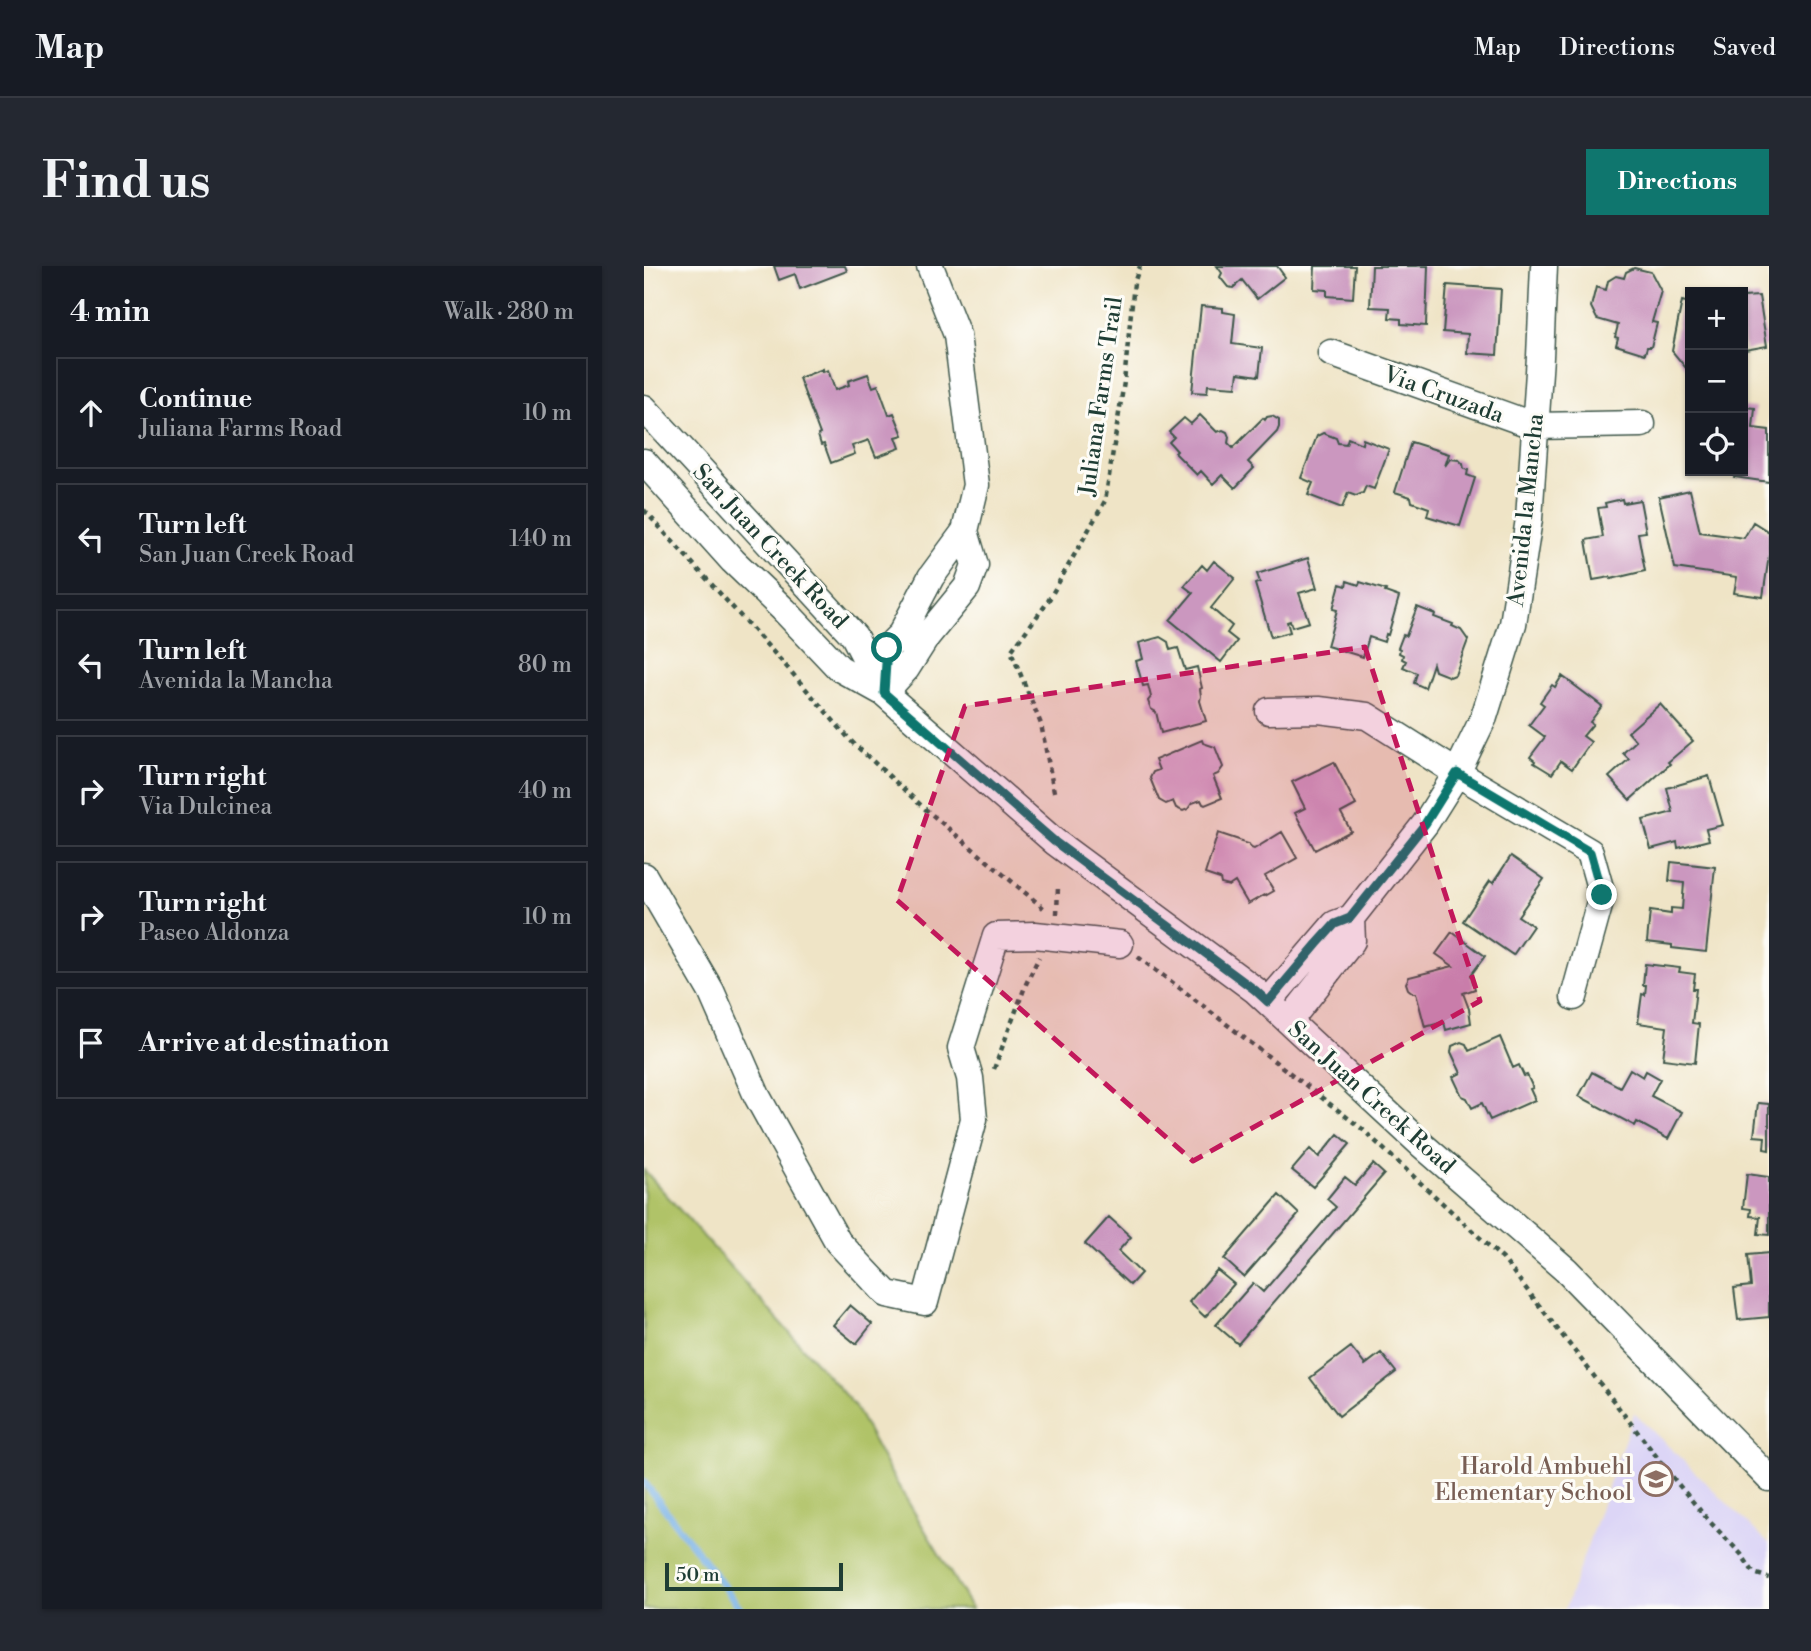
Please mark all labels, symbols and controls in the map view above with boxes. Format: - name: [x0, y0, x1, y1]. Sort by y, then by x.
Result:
- text: Map: [35, 28, 104, 69]
- text: Map: [1474, 33, 1521, 63]
- text: Directions: [1559, 33, 1675, 63]
- text: Saved: [1713, 33, 1776, 63]
- button: Directions: [1586, 149, 1769, 215]
- text: Find us: [42, 152, 211, 213]
- map controls: [1685, 287, 1748, 476]
- button: +: [1685, 287, 1748, 350]
- text: 4 min: [70, 293, 150, 331]
- street label: Juliana Farms Trail: [1073, 295, 1129, 499]
- text: Walk · 280 m: [444, 298, 574, 326]
- button: −: [1685, 350, 1748, 413]
- street label: Via Cruzada: [1379, 360, 1508, 430]
- text: Continue: [139, 383, 252, 415]
- icon: ahead: [72, 394, 110, 432]
- text: 10 m: [523, 399, 572, 427]
- street label: Avenida la Mancha: [1502, 412, 1550, 609]
- button: locate: [1685, 413, 1748, 476]
- text: Juliana Farms Road: [139, 415, 342, 443]
- street label: San Juan Creek Road: [687, 458, 854, 635]
- text: Turn left: [139, 509, 247, 541]
- icon: left: [72, 520, 110, 558]
- text: 140 m: [509, 525, 572, 553]
- text: San Juan Creek Road: [139, 541, 354, 569]
- route start: [871, 632, 902, 663]
- text: Turn left: [139, 635, 247, 667]
- icon: left: [72, 646, 110, 684]
- text: 80 m: [518, 651, 572, 679]
- text: Avenida la Mancha: [139, 667, 333, 695]
- text: Turn right: [139, 761, 267, 793]
- icon: right: [72, 772, 110, 810]
- text: 40 m: [518, 777, 572, 805]
- text: Via Dulcinea: [139, 793, 272, 821]
- route end: [1586, 879, 1617, 910]
- text: Turn right: [139, 887, 267, 919]
- icon: right: [72, 898, 110, 936]
- text: 10 m: [523, 903, 572, 931]
- text: Paseo Aldonza: [139, 919, 290, 947]
- street label: San Juan Creek Road: [1282, 1015, 1461, 1180]
- icon: arrive: [72, 1024, 110, 1062]
- text: Arrive at destination: [139, 1027, 389, 1059]
- place label: Harold Ambuehl Elementary School: [1434, 1453, 1632, 1507]
- school or university icon: Harold Ambuehl Elementary School: [1637, 1460, 1675, 1498]
- scale bar: [665, 1560, 844, 1592]
- text: 50 m: [676, 1563, 720, 1587]

